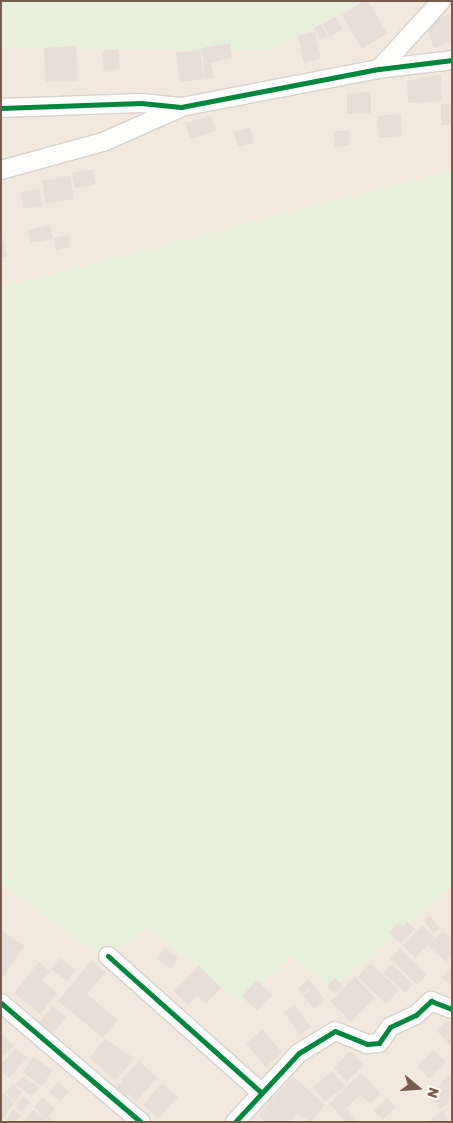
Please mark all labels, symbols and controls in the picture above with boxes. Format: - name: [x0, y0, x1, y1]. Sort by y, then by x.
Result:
- north arrow: [393, 1063, 443, 1113]
- text: N: [423, 1085, 442, 1100]

